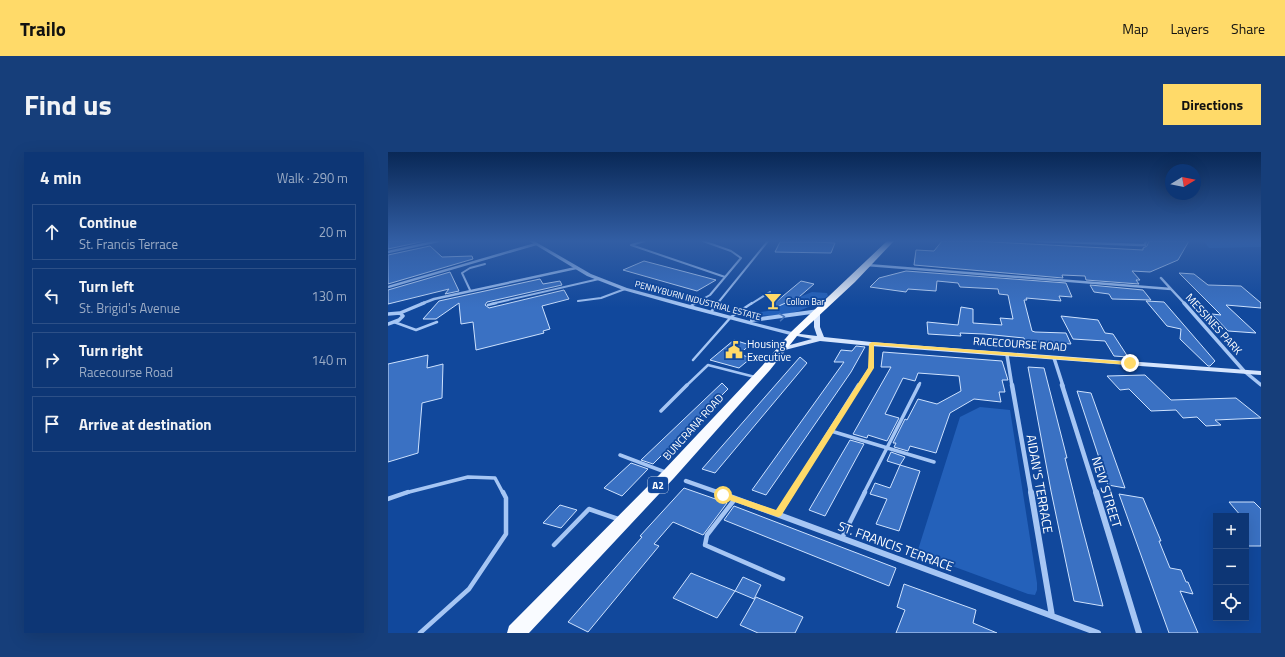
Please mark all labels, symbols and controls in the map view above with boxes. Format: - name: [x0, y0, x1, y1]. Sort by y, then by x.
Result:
- text: Trailo: [20, 14, 66, 43]
- text: Map: [1122, 18, 1148, 39]
- text: Layers: [1170, 18, 1209, 39]
- text: Share: [1231, 18, 1265, 39]
- text: Find us: [24, 83, 112, 126]
- button: Directions: [1163, 84, 1261, 125]
- north arrow: [1165, 164, 1201, 200]
- text: 4 min: [40, 165, 81, 191]
- text: Walk · 290 m: [277, 168, 348, 188]
- text: Continue: [79, 211, 137, 234]
- icon: ahead: [41, 221, 63, 243]
- text: 20 m: [319, 222, 347, 242]
- text: St. Francis Terrace: [79, 234, 178, 254]
- text: Turn left: [79, 275, 134, 298]
- street label: PENNYBURN INDUSTRIAL ESTATE: [634, 277, 762, 323]
- icon: left: [41, 285, 63, 307]
- text: 130 m: [311, 286, 347, 306]
- street label: MESSINES PARK: [1182, 290, 1246, 359]
- bar icon: Collon Bar: [763, 291, 783, 311]
- place label: Collon Bar: [786, 295, 824, 308]
- text: St. Brigid's Avenue: [79, 298, 180, 318]
- one-way arrow: [779, 313, 785, 322]
- street label: RACECOURSE ROAD: [973, 333, 1067, 355]
- place label: Housing Executive: [747, 336, 792, 365]
- text: Turn right: [79, 339, 143, 362]
- public building icon: Housing Executive: [724, 340, 744, 360]
- icon: right: [41, 349, 63, 371]
- text: 140 m: [311, 350, 347, 370]
- route end: [1121, 354, 1139, 372]
- text: Racecourse Road: [79, 362, 173, 382]
- street label: BUNCRANA ROAD: [659, 390, 727, 464]
- icon: arrive: [41, 413, 63, 435]
- text: Arrive at destination: [79, 413, 212, 436]
- street label: AIDAN'S TERRACE: [1021, 433, 1059, 535]
- street label: NEW STREET: [1087, 454, 1127, 530]
- road number: A2: [648, 477, 668, 493]
- route start: [714, 486, 732, 504]
- map controls: [1213, 513, 1249, 621]
- button: +: [1213, 513, 1249, 549]
- street label: ST. FRANCIS TERRACE: [835, 516, 957, 576]
- button: −: [1213, 549, 1249, 585]
- button: locate: [1213, 585, 1249, 621]

